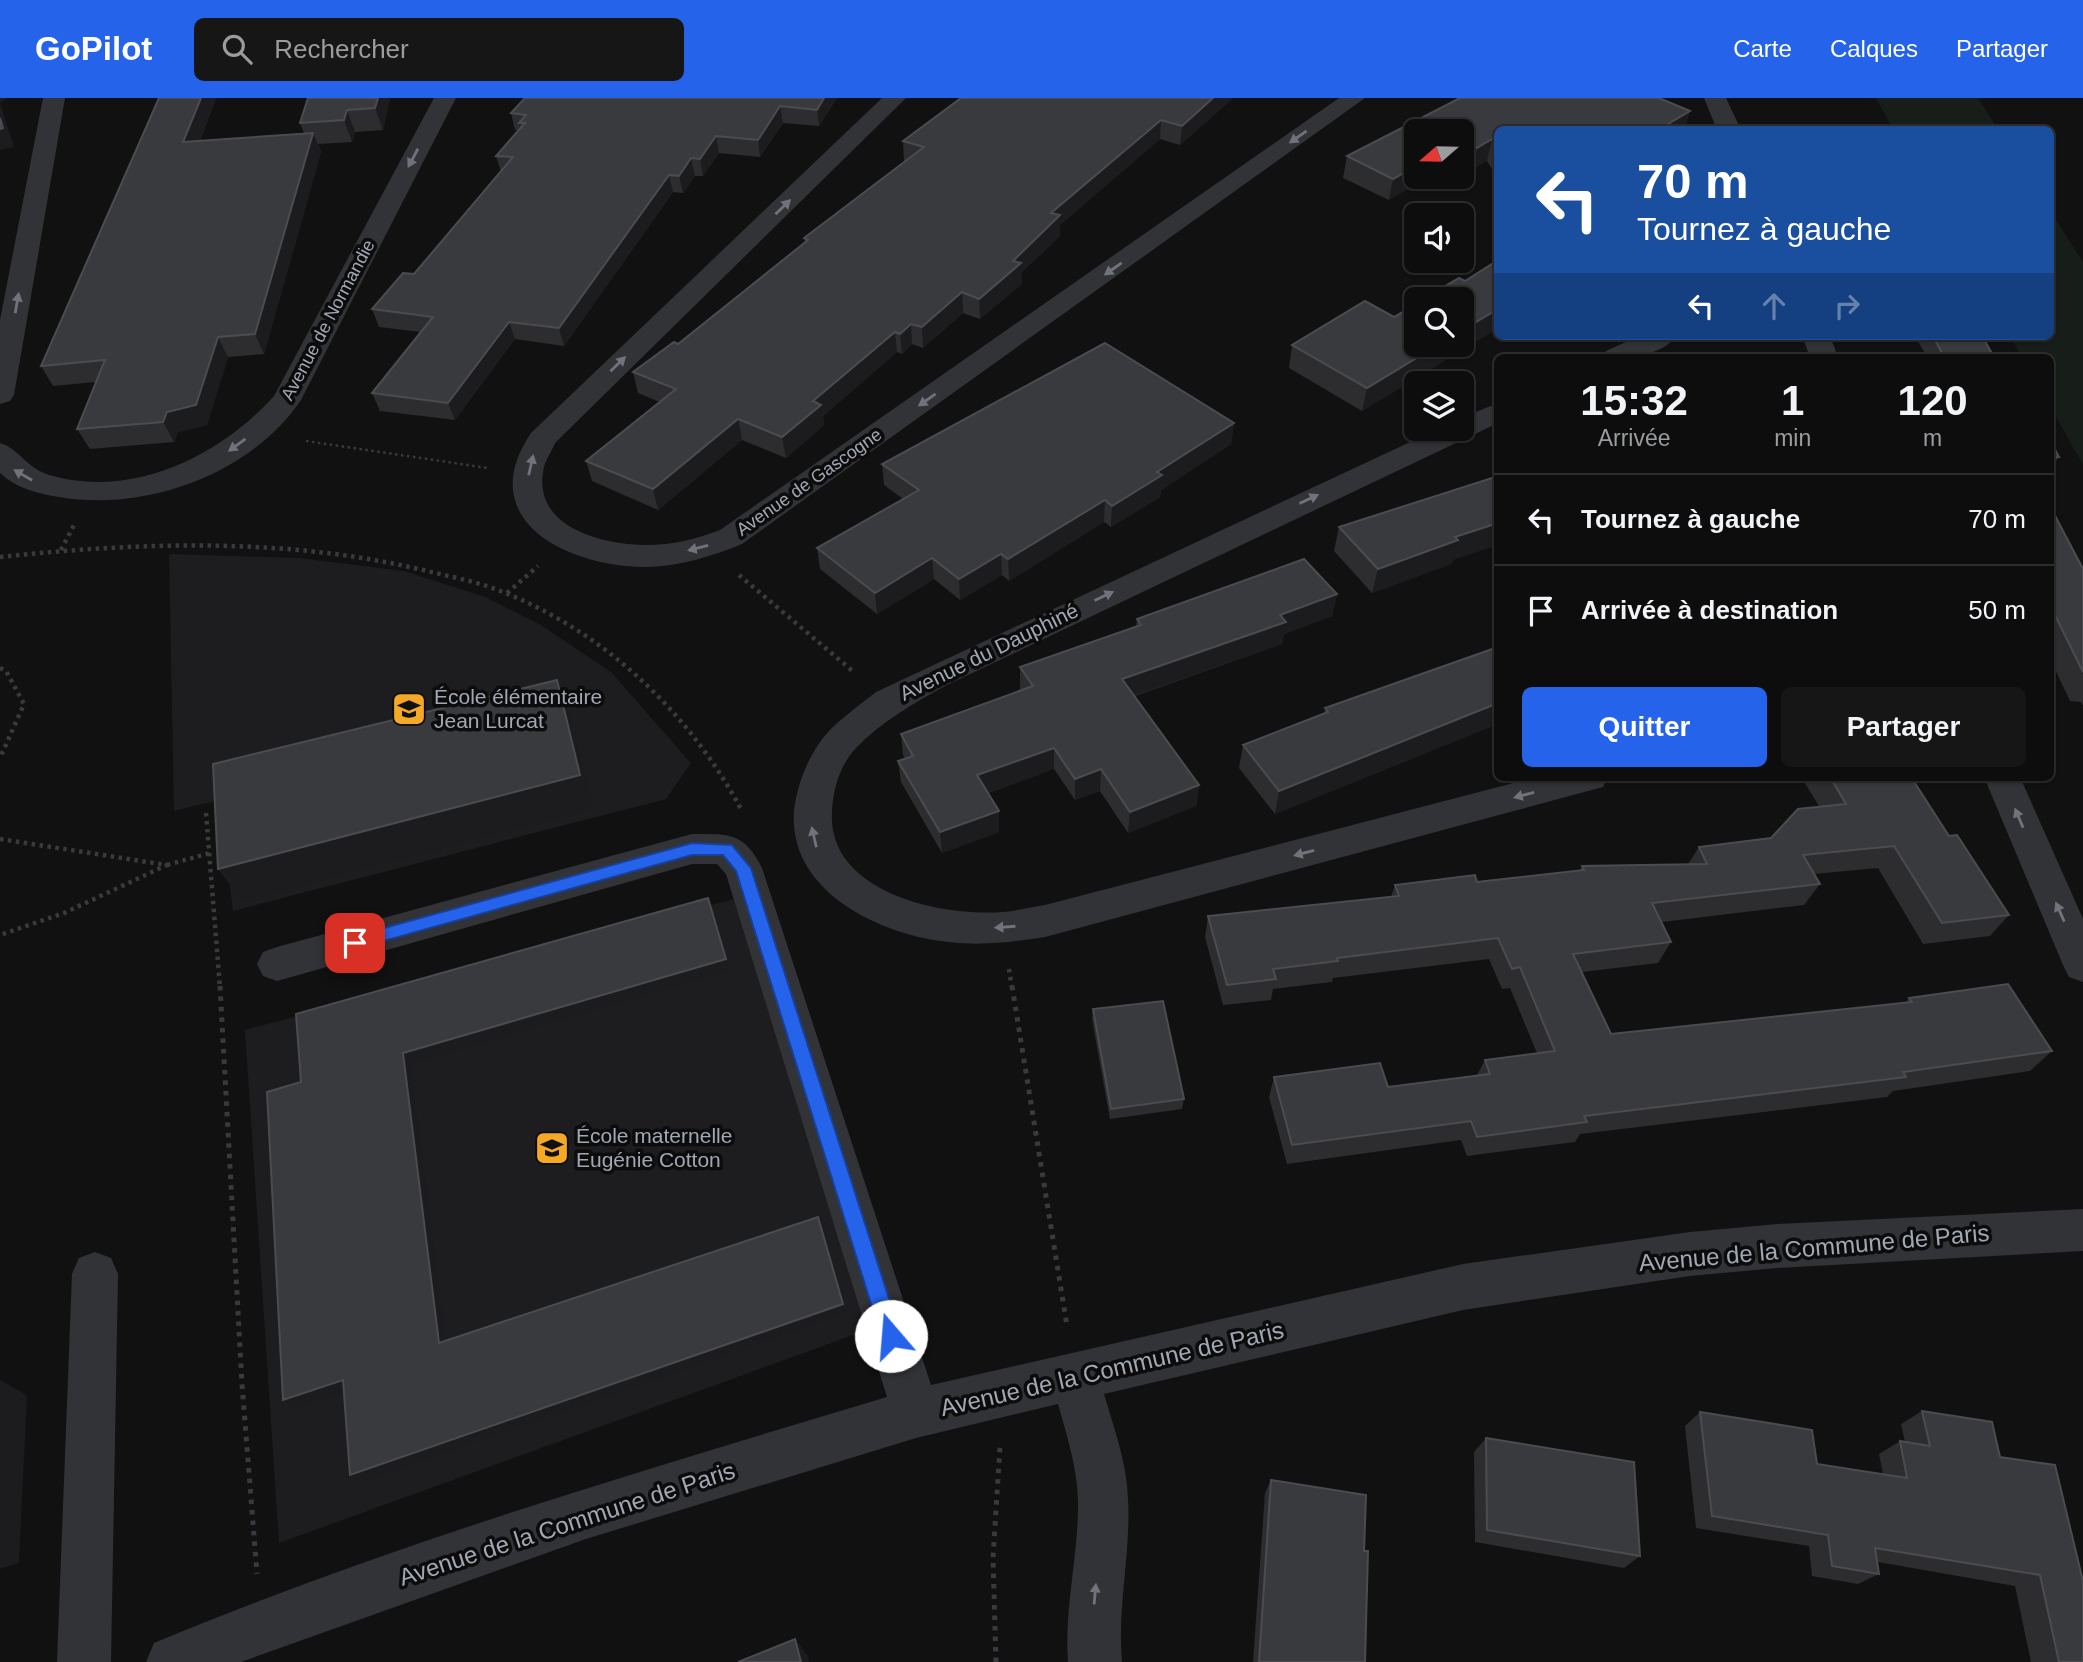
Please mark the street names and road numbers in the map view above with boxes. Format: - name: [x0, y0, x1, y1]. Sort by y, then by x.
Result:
- street label: Avenue de Normandie: [277, 236, 379, 404]
- street label: Avenue de Gascogne: [732, 424, 886, 540]
- street label: Avenue du Dauphiné: [896, 598, 1082, 705]
- street label: Avenue de la Commune de Paris: [1638, 1219, 1990, 1276]
- street label: Avenue de la Commune de Paris: [937, 1316, 1286, 1421]
- street label: Avenue de la Commune de Paris: [395, 1456, 738, 1591]

